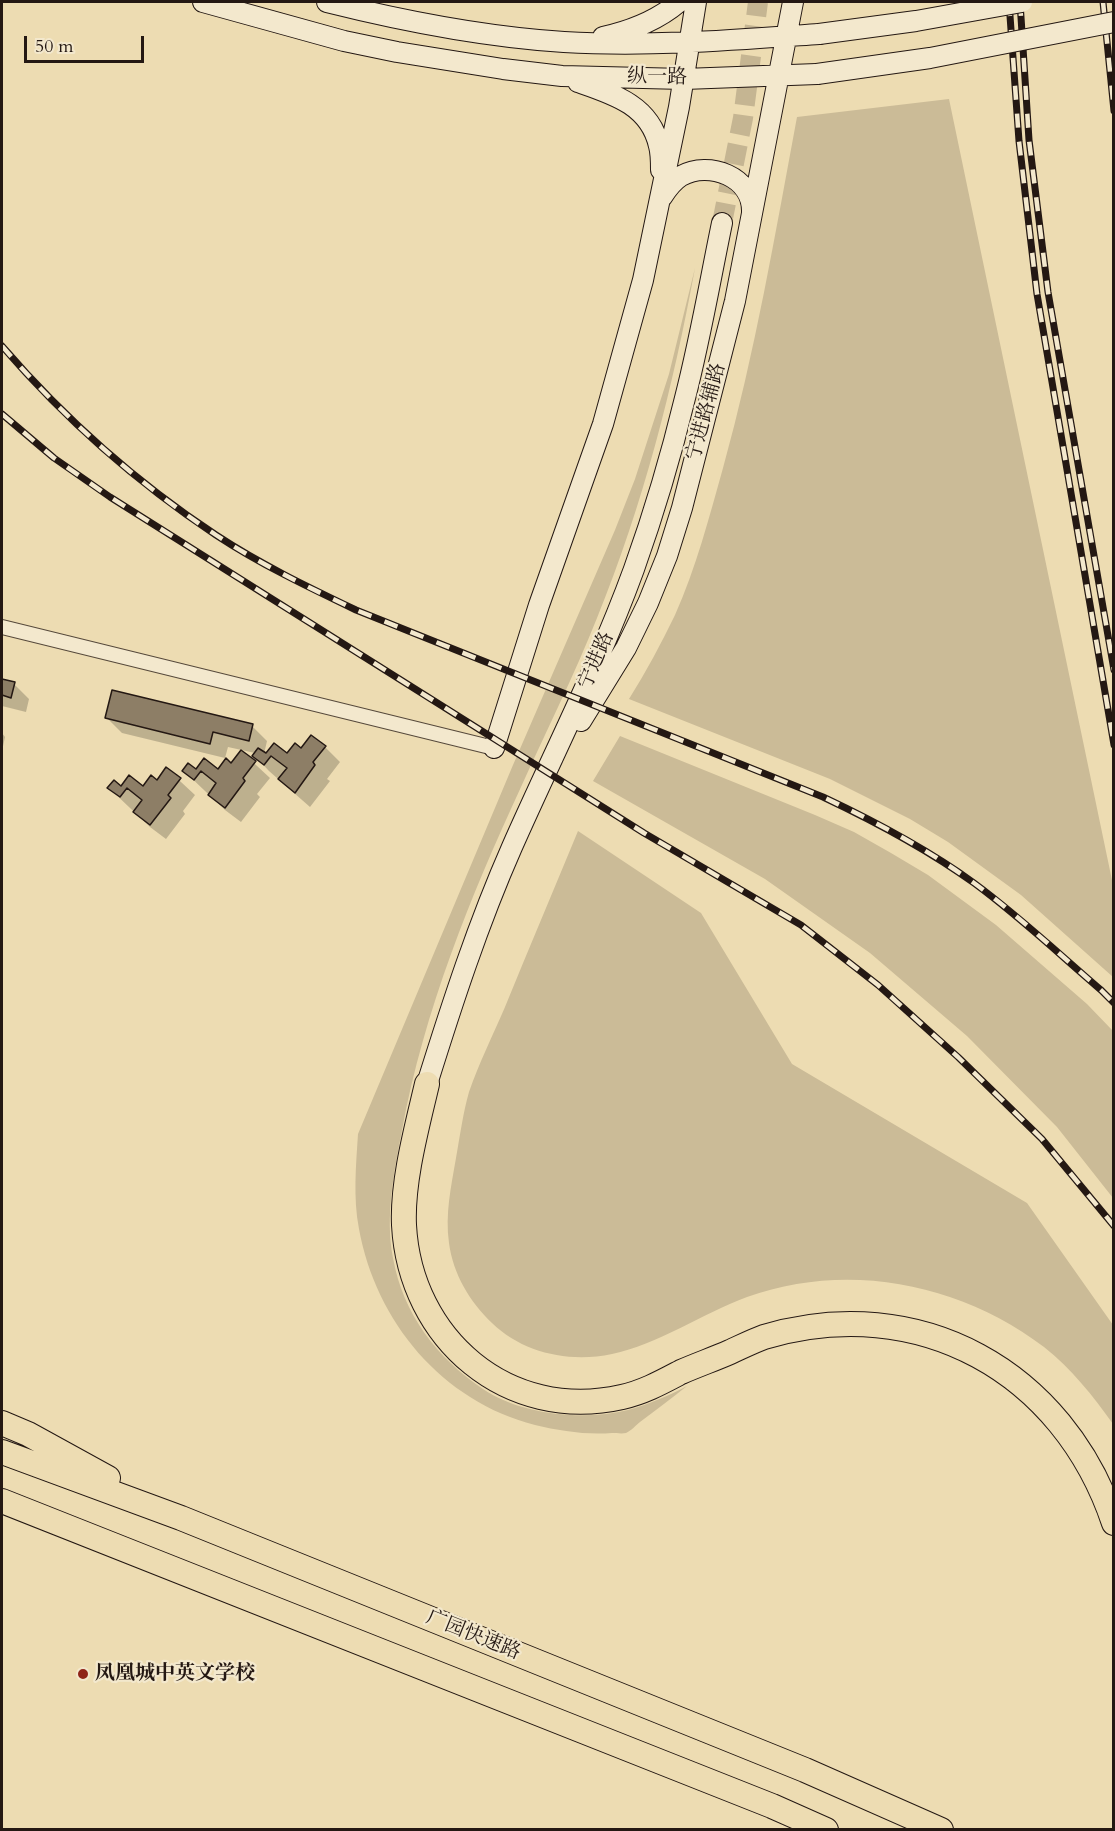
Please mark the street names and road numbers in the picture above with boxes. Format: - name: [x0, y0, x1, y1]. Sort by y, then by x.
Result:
- street label: 纵一路: [627, 65, 687, 91]
- street label: 宁进路辅路: [682, 361, 732, 463]
- street label: 宁进路: [574, 629, 620, 693]
- street label: 广园快速路: [422, 1606, 524, 1666]

